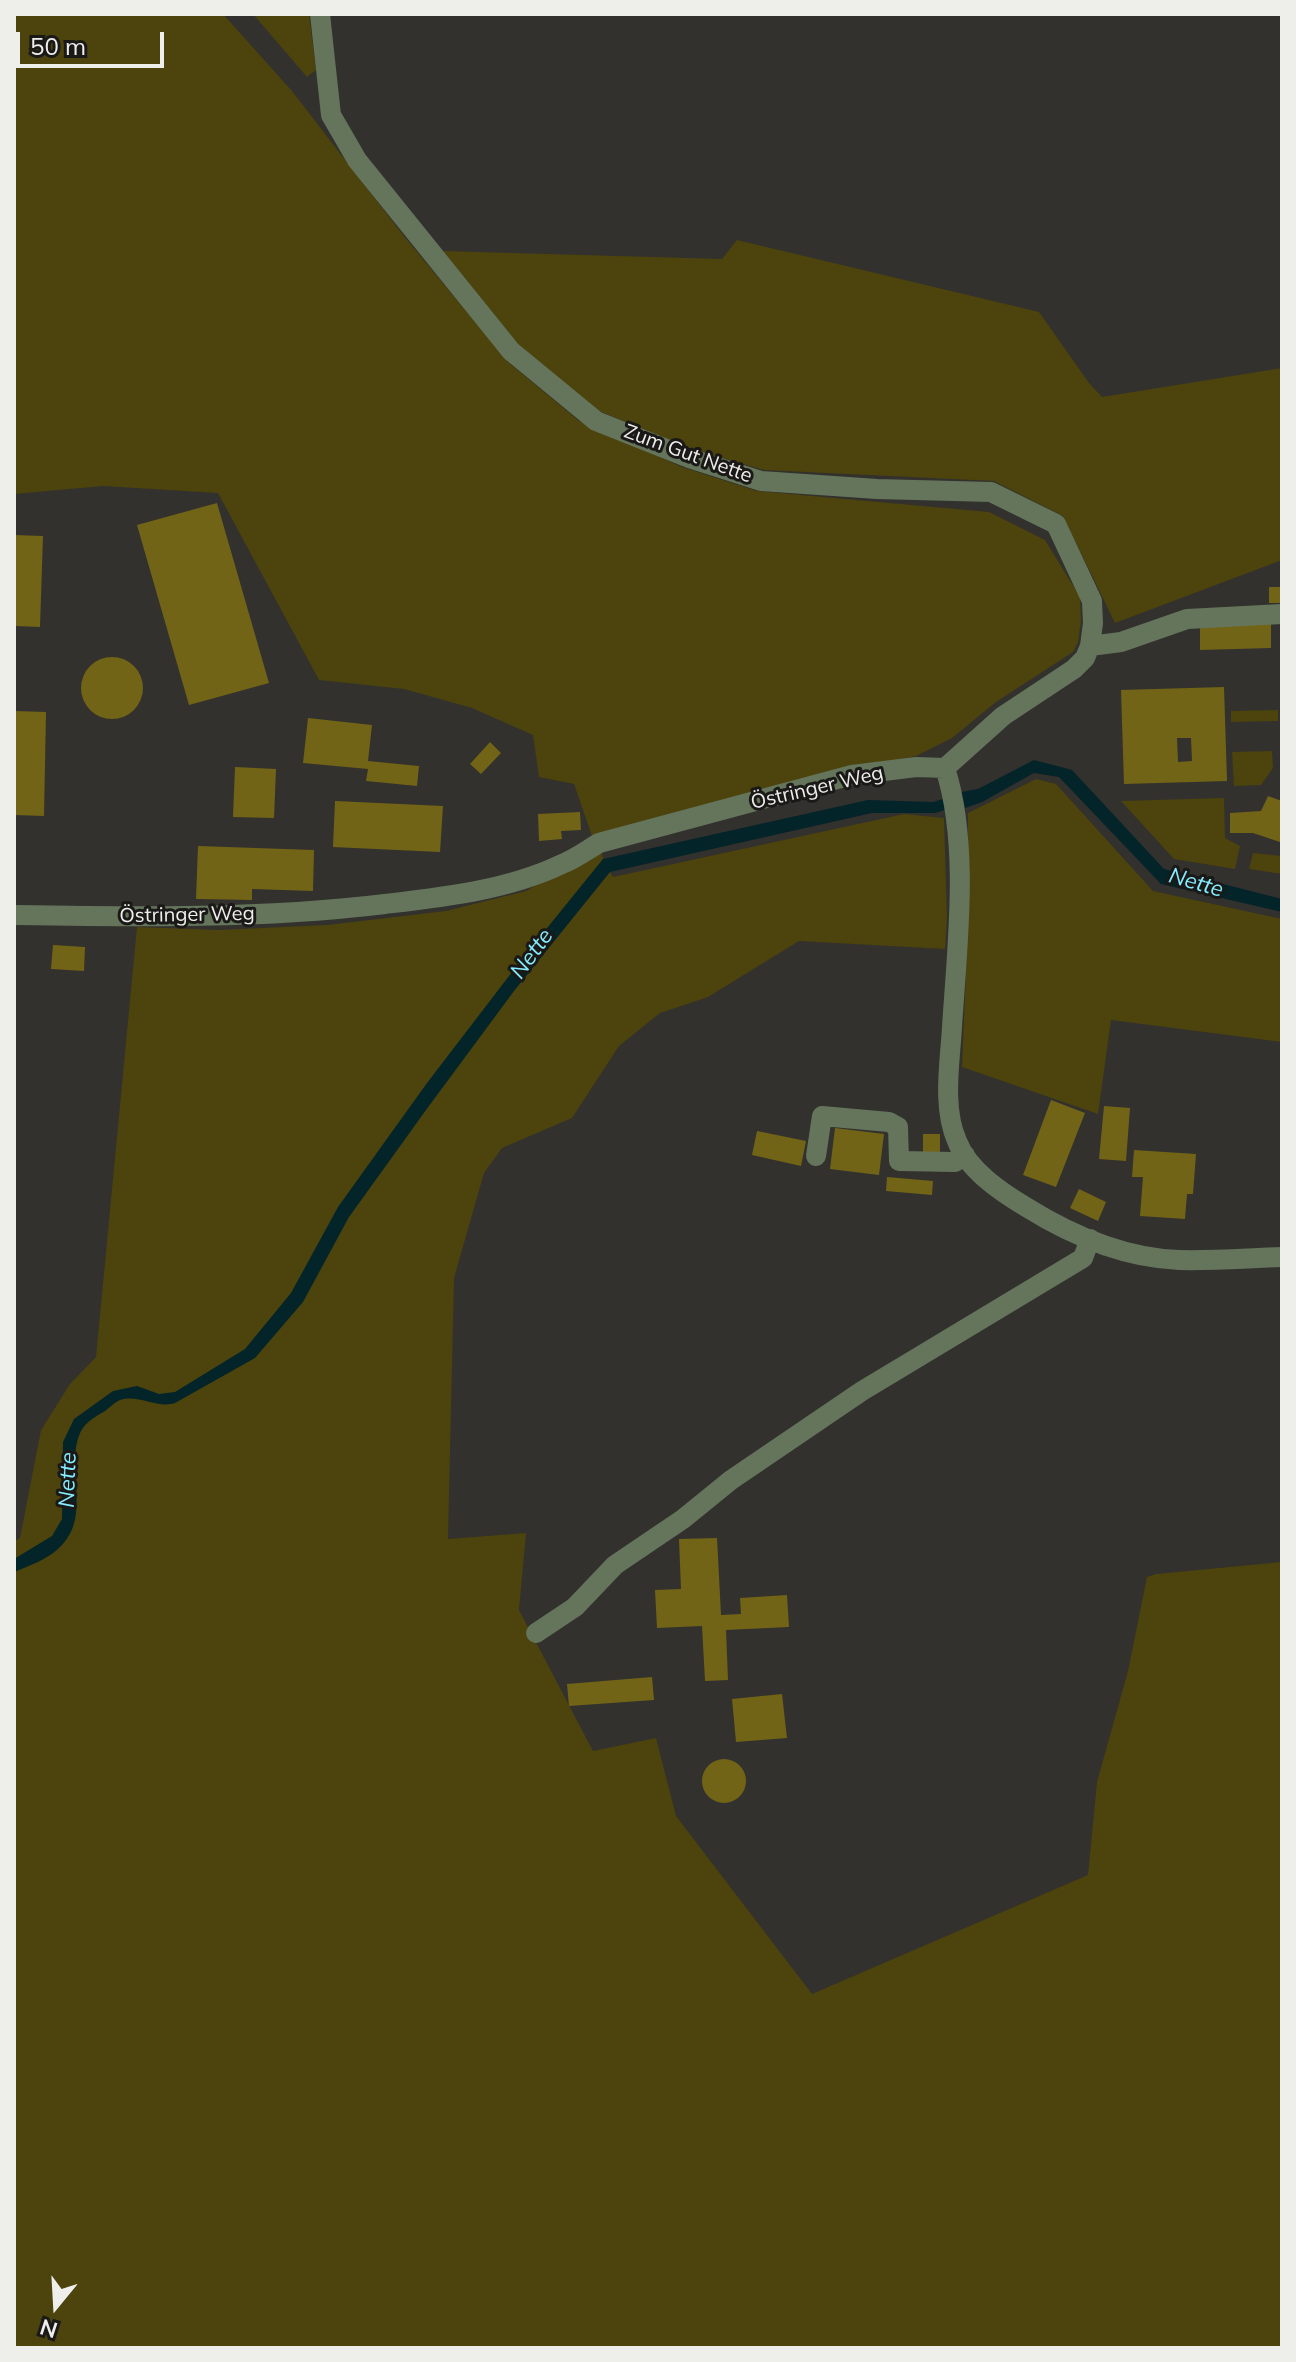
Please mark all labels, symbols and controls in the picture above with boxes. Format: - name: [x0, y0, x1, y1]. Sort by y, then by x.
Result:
- scale bar: [20, 16, 168, 66]
- text: 50 m: [30, 31, 86, 61]
- street label: Zum Gut Nette: [621, 420, 755, 488]
- street label: Östringer Weg: [748, 761, 886, 815]
- water label: Nette: [1166, 863, 1226, 903]
- street label: Östringer Weg: [119, 902, 255, 928]
- water label: Nette: [505, 924, 559, 984]
- water label: Nette: [54, 1452, 82, 1508]
- north arrow: [16, 2266, 96, 2346]
- text: N: [36, 2313, 61, 2345]

